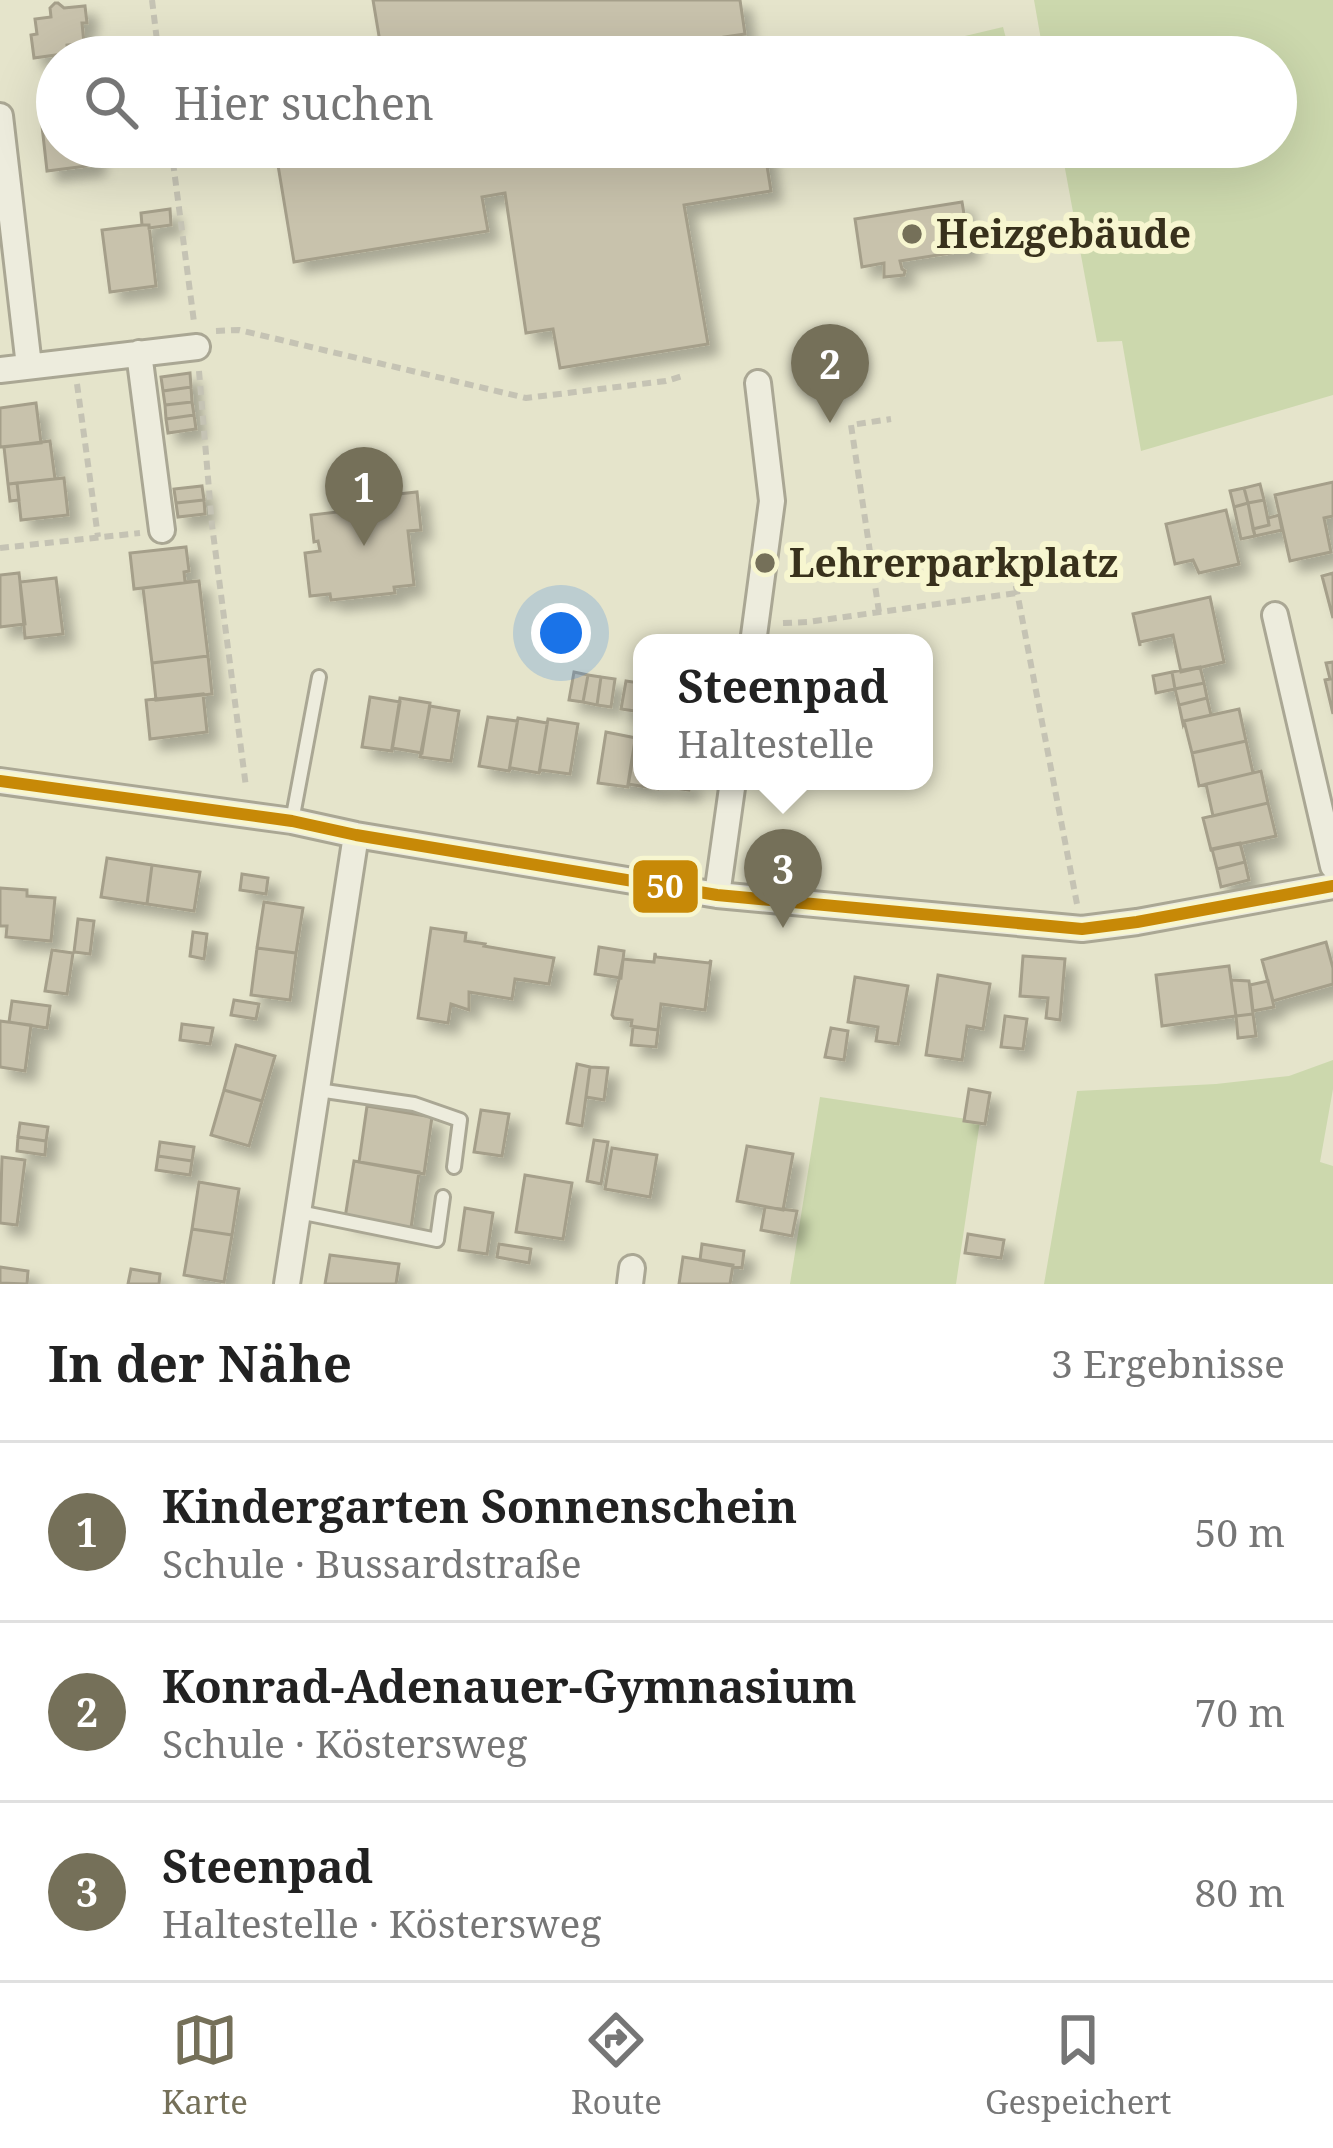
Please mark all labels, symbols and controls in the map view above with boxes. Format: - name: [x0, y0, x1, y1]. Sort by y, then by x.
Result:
- search box: [36, 36, 1297, 168]
- icon: search: [78, 69, 144, 135]
- text: Hier suchen: [174, 72, 434, 133]
- place label: Heizgebäude: [936, 206, 1191, 259]
- marker: Heizgebäude: [899, 221, 925, 247]
- pin: 2: [791, 324, 869, 423]
- pin: 1: [325, 447, 403, 546]
- place label: Lehrerparkplatz: [789, 535, 1118, 588]
- marker: Lehrerparkplatz: [752, 550, 778, 576]
- your location: [531, 603, 591, 663]
- popup: [633, 634, 933, 790]
- text: Steenpad: [677, 655, 889, 716]
- text: Haltestelle: [677, 716, 874, 769]
- pin: 3: [744, 829, 822, 928]
- line badge: 50: [631, 858, 700, 915]
- text: 50: [646, 863, 684, 908]
- text: In der Nähe: [48, 1327, 352, 1397]
- text: 3 Ergebnisse: [1051, 1336, 1285, 1389]
- text: Kindergarten Sonnenschein: [162, 1475, 797, 1536]
- text: 1: [76, 1505, 98, 1558]
- text: 50 m: [1194, 1505, 1285, 1558]
- text: Schule · Bussardstraße: [162, 1536, 582, 1589]
- text: Konrad-Adenauer-Gymnasium: [162, 1655, 857, 1716]
- text: 2: [76, 1685, 98, 1738]
- text: 70 m: [1194, 1685, 1285, 1738]
- text: Schule · Köstersweg: [162, 1716, 528, 1769]
- text: Steenpad: [162, 1835, 373, 1896]
- text: 3: [76, 1865, 98, 1918]
- text: 80 m: [1194, 1865, 1285, 1918]
- text: Haltestelle · Köstersweg: [162, 1896, 601, 1949]
- tab: Karte: [161, 2007, 248, 2124]
- tab: Route: [571, 2007, 662, 2124]
- tab: Gespeichert: [985, 2007, 1171, 2124]

